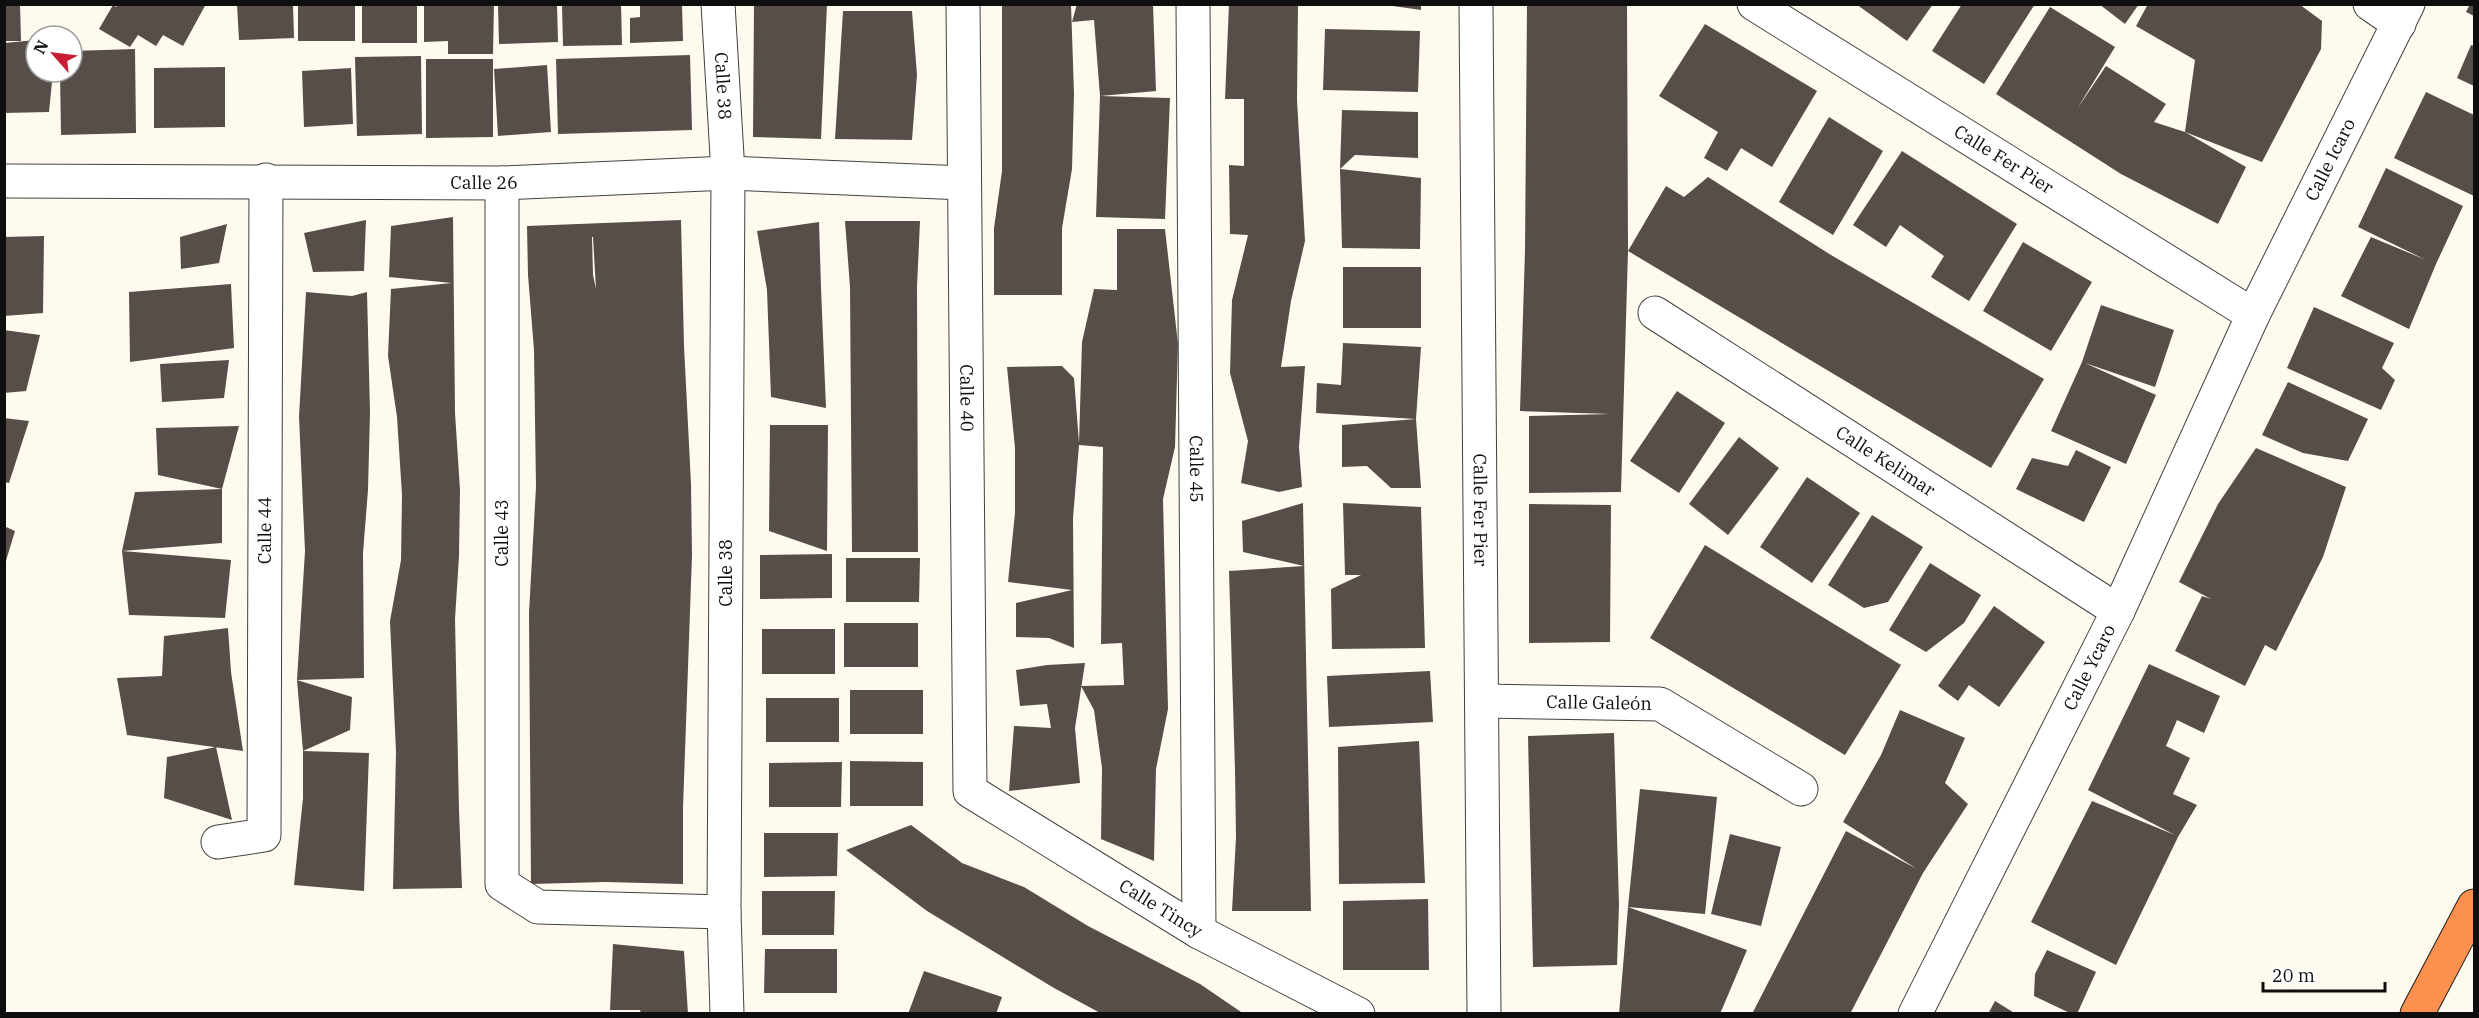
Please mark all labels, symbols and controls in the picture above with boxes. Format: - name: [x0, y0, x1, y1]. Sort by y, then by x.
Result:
- north arrow: [24, 24, 84, 84]
- text: N: [29, 37, 53, 57]
- street label: Calle 38: [710, 51, 737, 120]
- street label: Calle Icaro: [2300, 114, 2360, 205]
- street label: Calle Fer Pier: [1950, 119, 2058, 199]
- street label: Calle 26: [450, 170, 518, 194]
- street label: Calle 40: [955, 364, 979, 432]
- street label: Calle Kelimar: [1832, 420, 1940, 501]
- street label: Calle 45: [1185, 435, 1208, 503]
- street label: Calle Fer Pier: [1469, 453, 1492, 567]
- street label: Calle 44: [253, 497, 276, 564]
- street label: Calle 43: [490, 499, 513, 567]
- street label: Calle 38: [714, 539, 737, 607]
- street label: Calle Ycaro: [2058, 620, 2120, 714]
- street label: Calle Galeón: [1546, 690, 1652, 715]
- street label: Calle Tincy: [1115, 874, 1207, 943]
- scale bar: [2263, 955, 2384, 993]
- text: 20 m: [2272, 964, 2315, 987]

